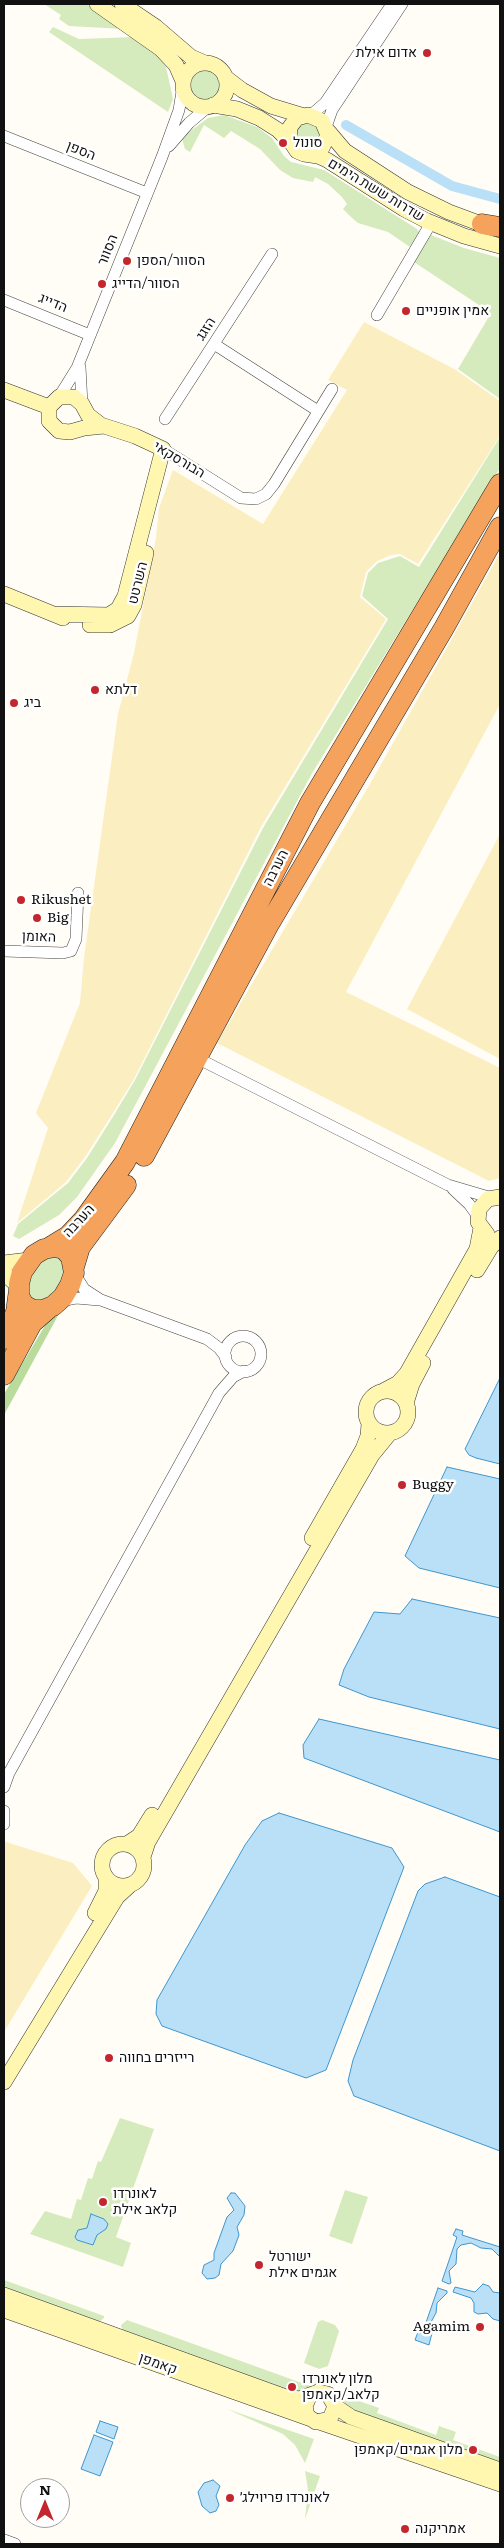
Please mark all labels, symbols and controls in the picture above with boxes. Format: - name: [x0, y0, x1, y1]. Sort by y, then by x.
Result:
- place label: אדום אילת: [356, 45, 417, 61]
- marker: אדום אילת: [421, 47, 433, 59]
- place label: סונול: [293, 135, 322, 151]
- marker: סונול: [277, 137, 289, 149]
- street label: הספן: [64, 138, 98, 164]
- street label: שדרות ששת הימים: [325, 155, 427, 225]
- street label: הסוור: [94, 232, 122, 268]
- place label: הסוור/הספן: [137, 253, 205, 269]
- marker: הסוור/הספן: [121, 255, 133, 267]
- place label: הסוור/הדייג: [112, 276, 180, 292]
- marker: הסוור/הדייג: [96, 278, 108, 290]
- street label: הדייג: [36, 290, 70, 316]
- place label: אמין אופניים: [416, 303, 489, 319]
- marker: אמין אופניים: [400, 305, 412, 317]
- street label: הזגג: [192, 314, 220, 344]
- street label: הבורסקאי: [150, 438, 208, 482]
- street label: השרטט: [125, 560, 151, 606]
- place label: דלתא: [105, 682, 137, 698]
- marker: דלתא: [89, 684, 101, 696]
- place label: ביג: [24, 695, 41, 711]
- marker: ביג: [8, 697, 20, 709]
- street label: הערבה: [260, 847, 292, 889]
- place label: Rikushet: [31, 892, 91, 908]
- marker: Rikushet: [15, 894, 27, 906]
- place label: Big: [47, 910, 69, 926]
- marker: Big: [31, 912, 43, 924]
- street label: האומן: [22, 928, 56, 946]
- street label: הערבה: [60, 1201, 98, 1241]
- place label: Buggy: [412, 1477, 454, 1493]
- marker: Buggy: [396, 1479, 408, 1491]
- place label: רייזרים בחווה: [119, 2050, 194, 2066]
- marker: רייזרים בחווה: [103, 2052, 115, 2064]
- place label: לאונרדו קלאב אילת: [113, 2186, 177, 2218]
- marker: לאונרדו קלאב אילת: [97, 2196, 109, 2208]
- place label: ישורטל אגמים אילת: [269, 2249, 337, 2282]
- marker: ישורטל אגמים אילת: [253, 2259, 265, 2271]
- place label: Agamim: [413, 2319, 470, 2335]
- marker: Agamim: [474, 2321, 486, 2333]
- street label: קאמפן: [137, 2350, 179, 2378]
- place label: מלון לאונרדו קלאב/קאמפן: [302, 2371, 380, 2404]
- marker: מלון לאונרדו קלאב/קאמפן: [286, 2381, 298, 2393]
- place label: מלון אגמים/קאמפן: [354, 2442, 463, 2458]
- marker: מלון אגמים/קאמפן: [467, 2444, 479, 2456]
- north arrow: [20, 2478, 70, 2528]
- text: N: [39, 2479, 51, 2499]
- place label: לאונרדו פריוילג׳: [240, 2490, 330, 2506]
- marker: לאונרדו פריוילג׳: [224, 2492, 236, 2504]
- place label: אמריקנה: [415, 2521, 466, 2537]
- marker: אמריקנה: [399, 2523, 411, 2535]

